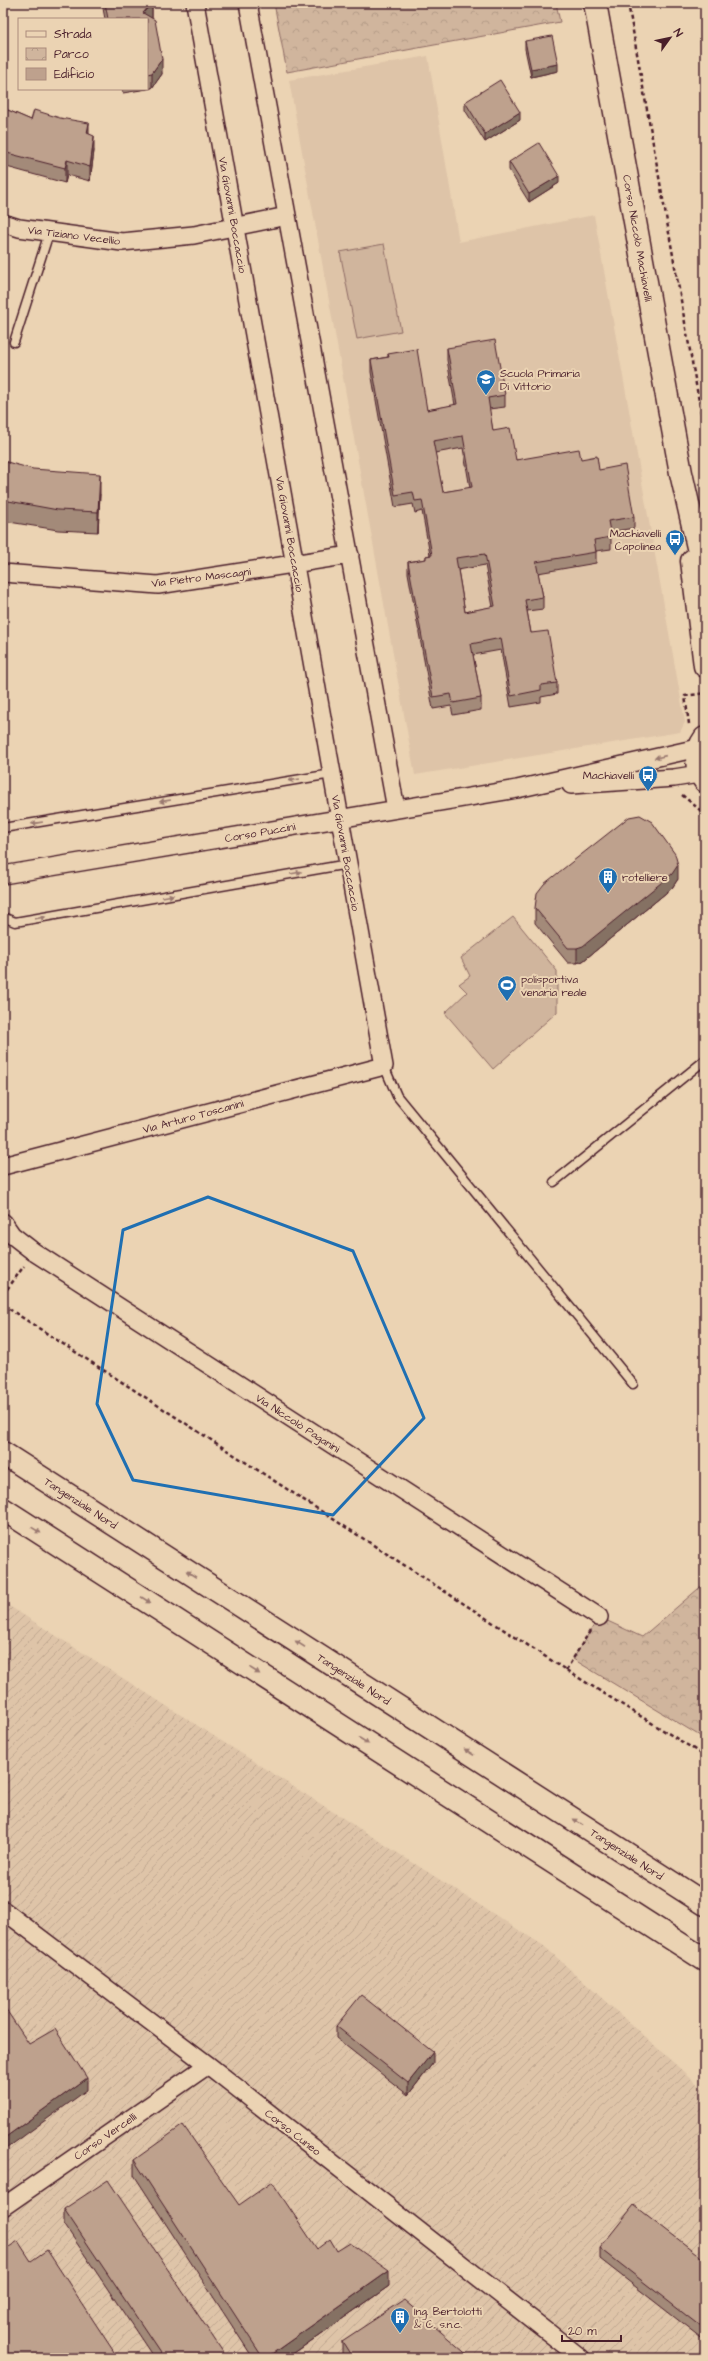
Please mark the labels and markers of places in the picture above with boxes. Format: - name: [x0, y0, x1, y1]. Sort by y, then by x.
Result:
- place label: Scuola Primaria Di Vittorio: [500, 366, 580, 394]
- school or university icon: Scuola Primaria Di Vittorio: [475, 368, 497, 396]
- place label: Machiavelli Capolinea: [610, 526, 661, 554]
- bus stop icon: Machiavelli Capolinea: [664, 528, 686, 556]
- bus stop icon: Machiavelli: [637, 764, 659, 792]
- place label: Machiavelli: [583, 768, 634, 783]
- building icon: rotelliere: [597, 866, 619, 894]
- place label: rotelliere: [622, 870, 668, 885]
- place label: polisportiva venaria reale: [521, 972, 587, 1000]
- sports icon: polisportiva venaria reale: [496, 974, 518, 1002]
- place label: Ing. Bertolotti & C. s.n.c.: [414, 2304, 482, 2332]
- building icon: Ing. Bertolotti & C. s.n.c.: [389, 2306, 411, 2334]

